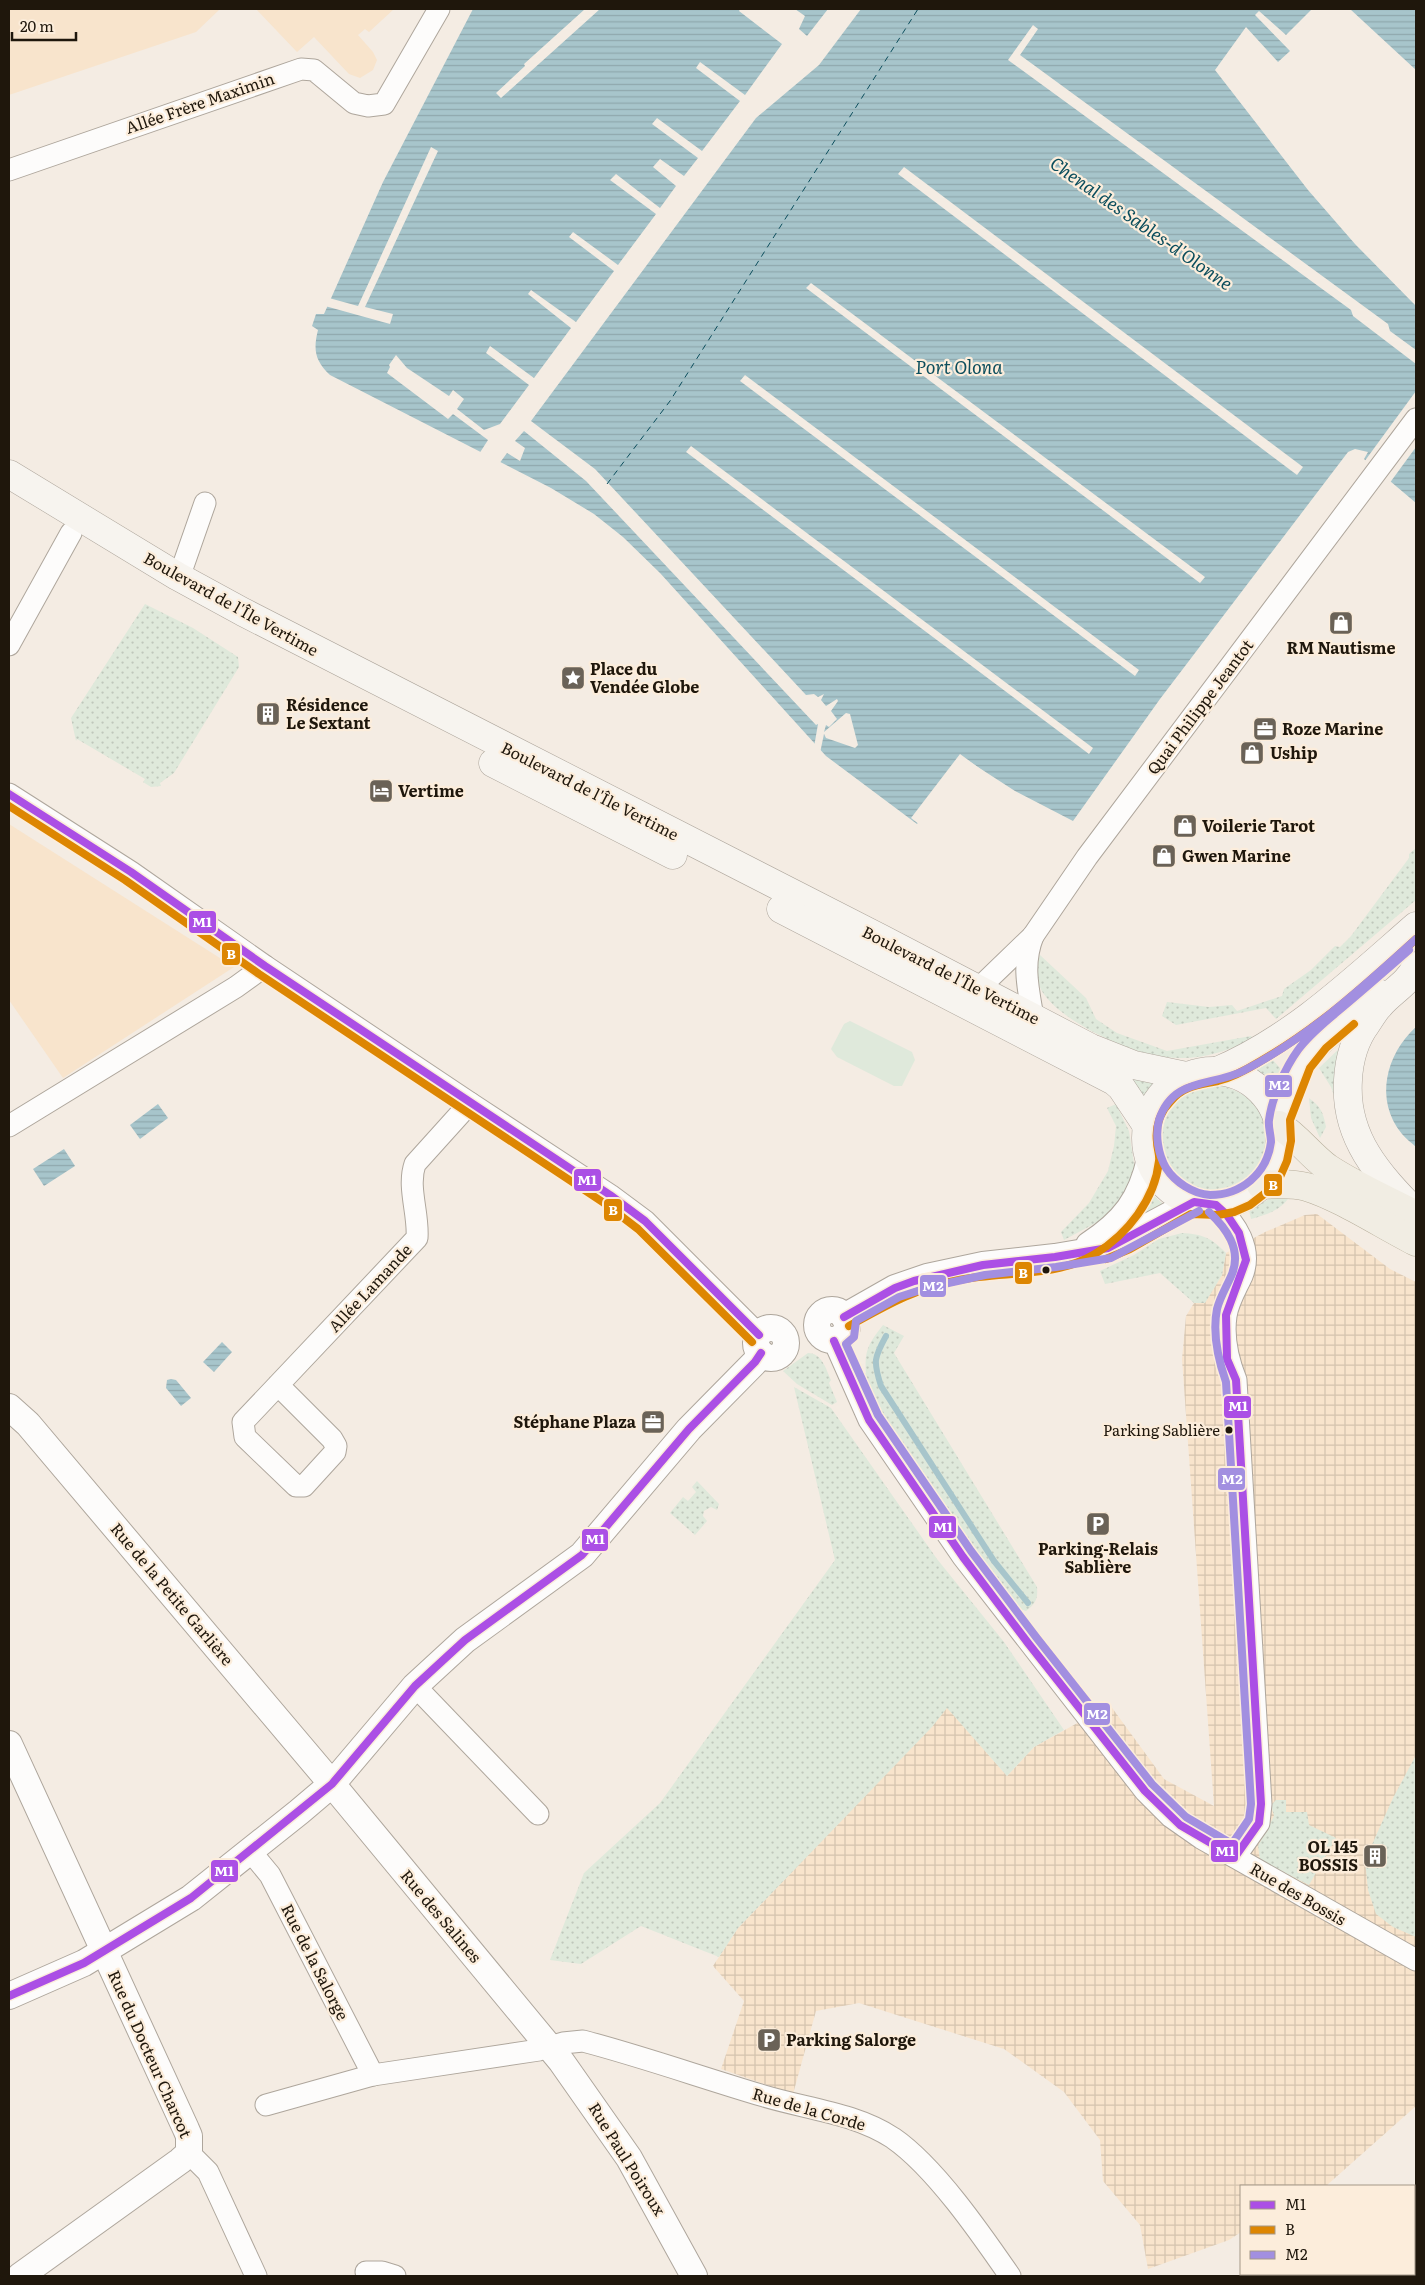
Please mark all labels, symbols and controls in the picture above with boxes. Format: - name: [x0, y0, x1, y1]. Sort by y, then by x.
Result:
- scale bar: [12, 10, 76, 42]
- text: 20 m: [20, 14, 54, 37]
- street label: Allée Frère Maximin: [122, 65, 278, 139]
- water label: Chenal des Sables-d'Olonne: [1045, 149, 1239, 296]
- water label: Port Olona: [915, 353, 1003, 380]
- street label: Boulevard de l'Île Vertime: [140, 545, 323, 661]
- shop icon: RM Nautisme: [1328, 610, 1354, 636]
- street label: Quai Philippe Jeantot: [1140, 633, 1258, 779]
- place label: RM Nautisme: [1287, 635, 1395, 659]
- place label: Place du Vendée Globe: [590, 656, 699, 698]
- place icon: Place du Vendée Globe: [560, 665, 586, 691]
- place label: Résidence Le Sextant: [286, 692, 371, 734]
- building icon: Résidence Le Sextant: [255, 701, 281, 727]
- office icon: Roze Marine: [1252, 716, 1278, 742]
- place label: Roze Marine: [1282, 716, 1383, 740]
- street label: Boulevard de l'Île Vertime: [498, 735, 683, 845]
- shop icon: Uship: [1239, 740, 1265, 766]
- place label: Uship: [1270, 740, 1317, 764]
- hotel icon: Vertime: [368, 778, 394, 804]
- place label: Vertime: [398, 778, 464, 802]
- shop icon: Voilerie Tarot: [1172, 813, 1198, 839]
- place label: Voilerie Tarot: [1202, 813, 1315, 837]
- shop icon: Gwen Marine: [1151, 843, 1177, 869]
- place label: Gwen Marine: [1182, 843, 1291, 867]
- line badge: M1: [188, 910, 217, 934]
- text: M1: [192, 911, 212, 931]
- street label: Boulevard de l'Île Vertime: [859, 919, 1044, 1029]
- line badge: B: [221, 942, 241, 966]
- text: B: [226, 943, 236, 963]
- line badge: M2: [1264, 1074, 1293, 1098]
- text: M2: [1268, 1074, 1290, 1094]
- line badge: M1: [573, 1168, 602, 1192]
- text: M1: [577, 1169, 597, 1189]
- line badge: B: [1263, 1173, 1283, 1197]
- text: B: [1268, 1174, 1278, 1194]
- line badge: B: [603, 1198, 623, 1222]
- text: B: [608, 1199, 618, 1219]
- street label: Allée Lamande: [322, 1238, 417, 1337]
- line badge: B: [1014, 1261, 1033, 1285]
- text: B: [1018, 1262, 1028, 1282]
- unlabelled marker: [1041, 1265, 1051, 1275]
- line badge: M2: [919, 1274, 947, 1298]
- text: M2: [922, 1275, 944, 1295]
- line badge: M1: [1223, 1395, 1252, 1419]
- text: M1: [1228, 1395, 1248, 1415]
- place label: Stéphane Plaza: [513, 1409, 637, 1433]
- office icon: Stéphane Plaza: [640, 1409, 666, 1435]
- place label: Parking Sablière: [1103, 1418, 1220, 1441]
- marker: Parking Sablière: [1224, 1425, 1234, 1435]
- line badge: M2: [1217, 1467, 1246, 1491]
- text: M2: [1221, 1468, 1243, 1488]
- parking icon: Parking-Relais Sablière: [1085, 1511, 1111, 1537]
- line badge: M1: [928, 1515, 957, 1539]
- text: M1: [933, 1516, 953, 1536]
- street label: Rue de la Petite Garlière: [106, 1517, 240, 1670]
- line badge: M1: [581, 1528, 609, 1552]
- text: M1: [585, 1528, 605, 1548]
- place label: Parking-Relais Sablière: [1038, 1536, 1158, 1578]
- line badge: M2: [1083, 1702, 1111, 1726]
- text: M2: [1086, 1703, 1108, 1723]
- place label: OL 145 BOSSIS: [1298, 1834, 1358, 1876]
- line badge: M1: [1210, 1839, 1239, 1863]
- text: M1: [1215, 1840, 1235, 1860]
- building icon: OL 145 BOSSIS: [1362, 1843, 1388, 1869]
- street label: Rue des Bossis: [1246, 1856, 1351, 1930]
- line badge: M1: [210, 1859, 239, 1883]
- text: M1: [214, 1860, 234, 1880]
- street label: Rue des Salines: [396, 1864, 488, 1967]
- street label: Rue de la Salorge: [276, 1899, 356, 2024]
- street label: Rue du Docteur Charcot: [103, 1966, 199, 2142]
- parking icon: Parking Salorge: [756, 2027, 782, 2053]
- place label: Parking Salorge: [786, 2027, 916, 2051]
- street label: Rue de la Corde: [750, 2080, 869, 2136]
- street label: Rue Paul Poiroux: [583, 2097, 673, 2220]
- legend: [1240, 2185, 1415, 2275]
- text: M1: [1285, 2192, 1306, 2215]
- text: B: [1285, 2217, 1295, 2240]
- text: M2: [1285, 2242, 1308, 2265]

